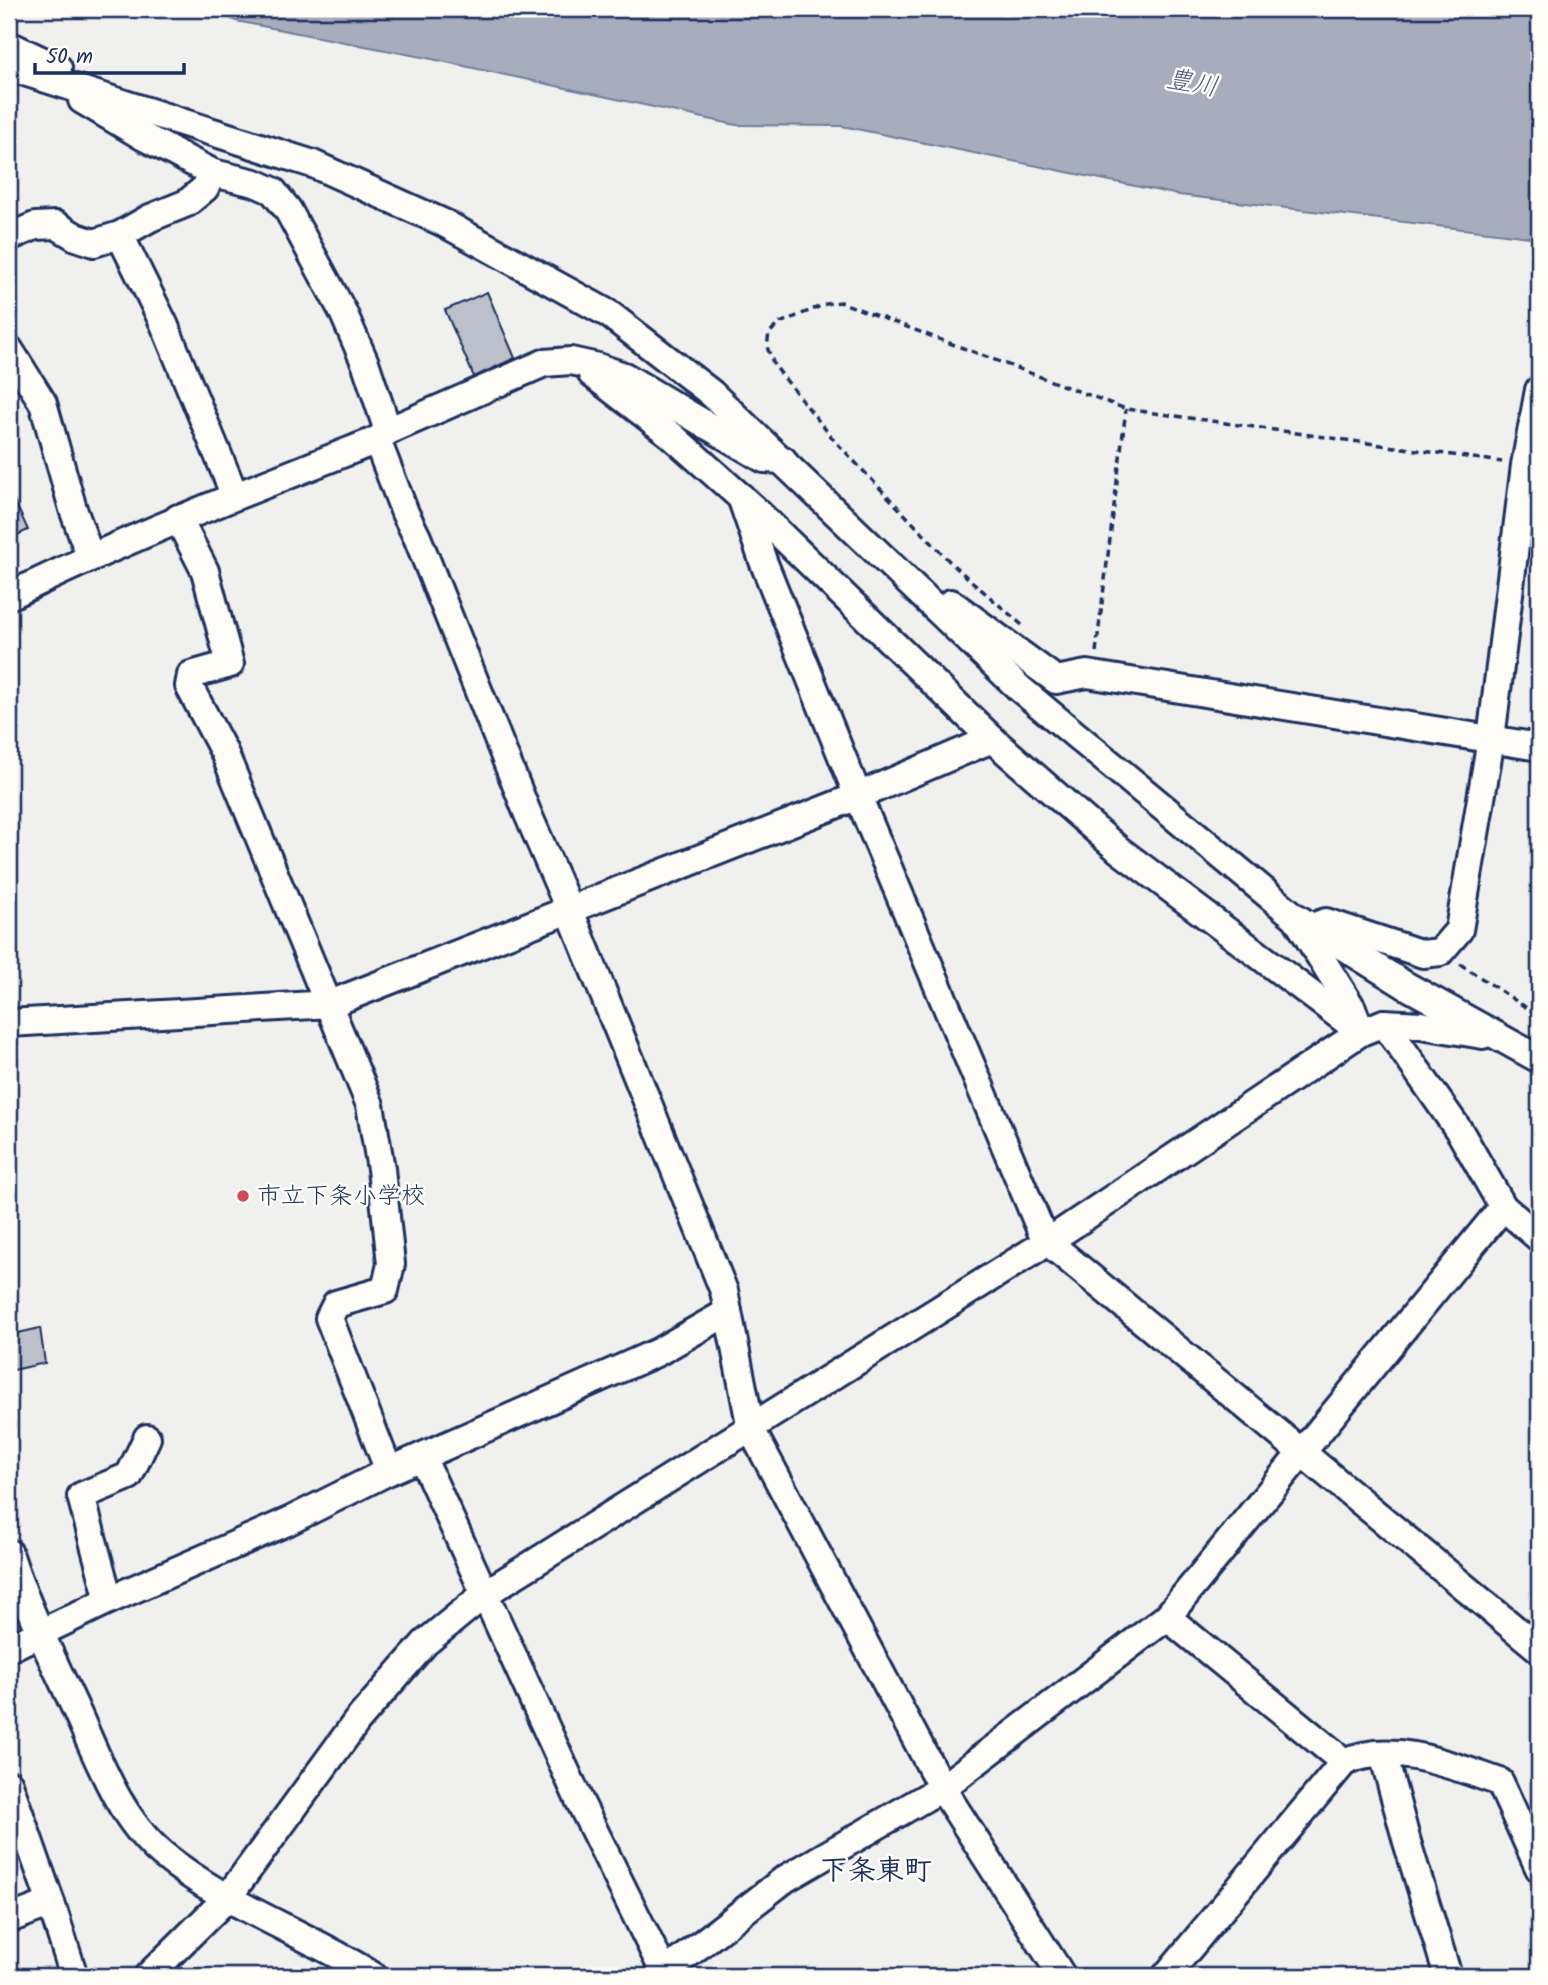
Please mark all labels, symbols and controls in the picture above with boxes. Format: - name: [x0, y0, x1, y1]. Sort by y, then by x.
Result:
- scale bar: [35, 32, 184, 76]
- text: 50 m: [46, 41, 93, 74]
- water label: 豊川: [1162, 58, 1222, 110]
- place label: 市立下条小学校: [257, 1177, 425, 1216]
- marker: 市立下条小学校: [235, 1188, 251, 1204]
- district label: 下条東町: [820, 1849, 932, 1894]

